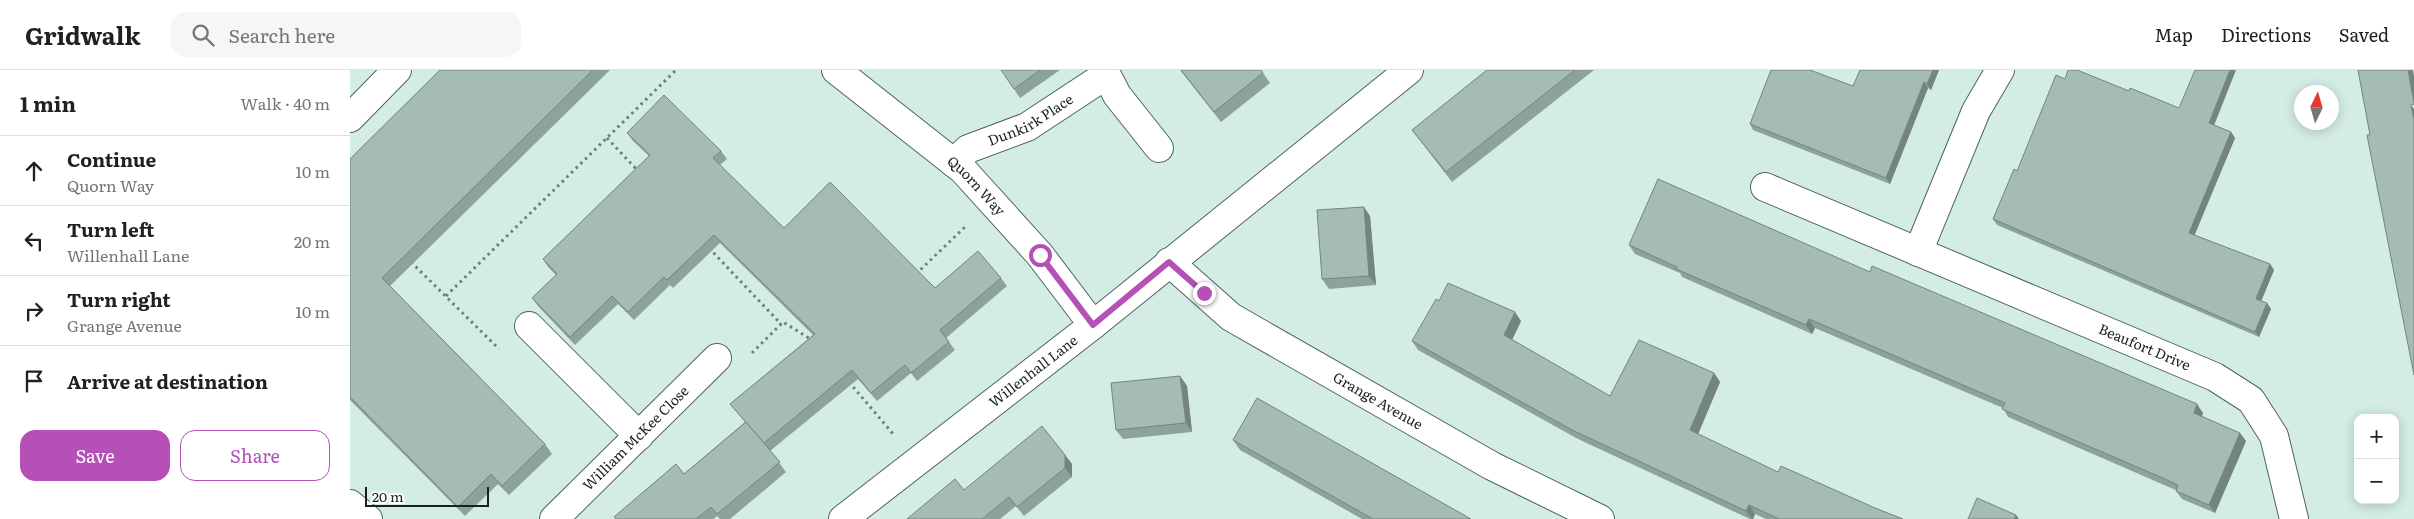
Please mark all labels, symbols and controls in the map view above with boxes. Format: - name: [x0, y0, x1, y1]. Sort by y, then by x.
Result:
- search box: [171, 12, 521, 57]
- text: Gridwalk: [25, 17, 141, 52]
- icon: search: [189, 21, 217, 49]
- text: Search here: [229, 21, 335, 49]
- text: Map: [2155, 21, 2193, 48]
- text: Directions: [2221, 21, 2311, 48]
- text: Saved: [2339, 21, 2389, 48]
- north arrow: [2294, 85, 2339, 130]
- text: 1 min: [20, 87, 76, 118]
- street label: Dunkirk Place: [985, 88, 1077, 150]
- text: Walk · 40 m: [241, 91, 330, 115]
- text: Continue: [67, 145, 156, 173]
- street label: Quorn Way: [943, 150, 1011, 220]
- icon: ahead: [20, 157, 48, 185]
- text: 10 m: [296, 159, 330, 183]
- text: Quorn Way: [67, 173, 154, 197]
- text: Turn left: [67, 215, 154, 243]
- icon: left: [20, 227, 48, 255]
- text: 20 m: [294, 229, 330, 253]
- text: Willenhall Lane: [67, 243, 189, 267]
- route start: [1029, 244, 1052, 267]
- route end: [1193, 282, 1216, 305]
- text: Turn right: [67, 285, 171, 313]
- icon: right: [20, 297, 48, 325]
- text: 10 m: [296, 299, 330, 323]
- text: Grange Avenue: [67, 313, 182, 337]
- street label: Beaufort Drive: [2096, 318, 2194, 375]
- street label: Willenhall Lane: [984, 330, 1081, 411]
- street label: Grange Avenue: [1330, 366, 1427, 434]
- icon: arrive: [20, 367, 48, 395]
- text: Arrive at destination: [67, 367, 268, 395]
- street label: William McKee Close: [578, 381, 693, 494]
- map controls: [2354, 414, 2399, 504]
- button: +: [2354, 414, 2399, 459]
- button: Save: [20, 430, 170, 481]
- button: Share: [180, 430, 330, 481]
- button: −: [2354, 459, 2399, 504]
- scale bar: [365, 484, 489, 507]
- text: 20 m: [372, 486, 404, 506]

